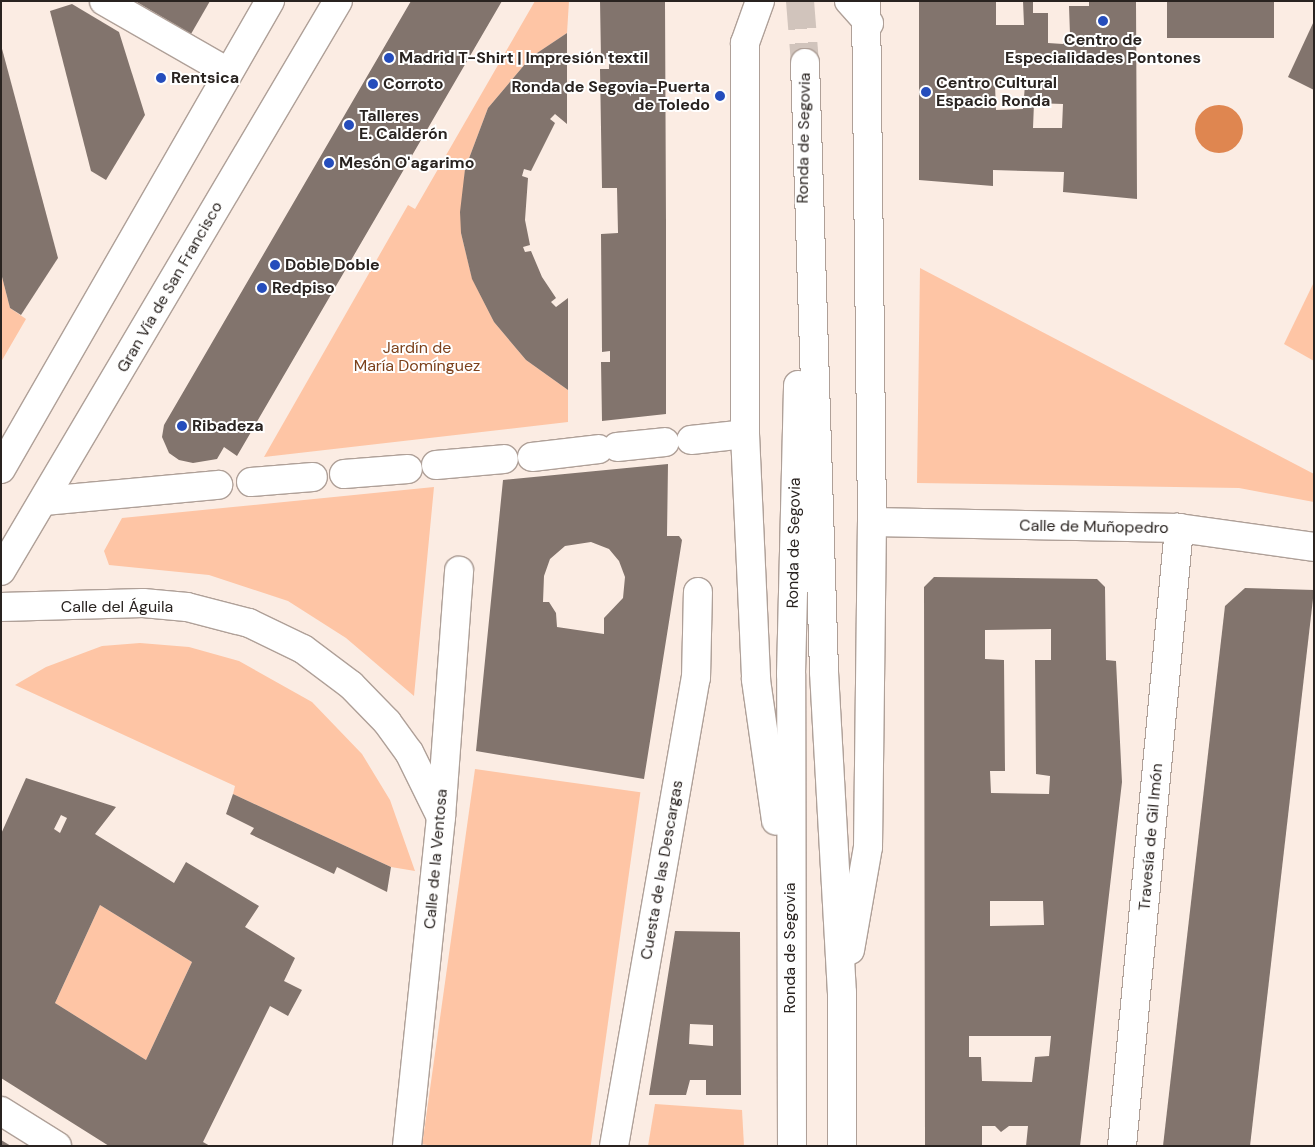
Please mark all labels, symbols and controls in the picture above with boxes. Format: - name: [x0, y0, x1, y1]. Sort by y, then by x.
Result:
- marker: Centro de Especialidades Pontones: [1096, 14, 1110, 28]
- place label: Centro de Especialidades Pontones: [1005, 30, 1201, 68]
- place label: Madrid T-Shirt | Impresión textil: [399, 48, 648, 68]
- marker: Madrid T-Shirt | Impresión textil: [383, 52, 395, 64]
- place label: Rentsica: [171, 68, 239, 88]
- marker: Rentsica: [155, 72, 167, 84]
- street label: Ronda de Segovia: [793, 72, 815, 204]
- place label: Centro Cultural Espacio Ronda: [936, 73, 1057, 111]
- place label: Corroto: [383, 74, 443, 94]
- place label: Ronda de Segovia-Puerta de Toledo: [511, 77, 710, 115]
- marker: Corroto: [367, 78, 379, 90]
- marker: Centro Cultural Espacio Ronda: [920, 86, 932, 98]
- marker: Ronda de Segovia-Puerta de Toledo: [714, 90, 726, 102]
- place label: Talleres E. Calderón: [359, 106, 448, 144]
- marker: Talleres E. Calderón: [343, 119, 355, 131]
- place label: Mesón O'agarimo: [339, 153, 474, 173]
- marker: Mesón O'agarimo: [323, 157, 335, 169]
- street label: Gran Vía de San Francisco: [113, 198, 227, 376]
- place label: Doble Doble: [285, 255, 380, 275]
- marker: Doble Doble: [269, 259, 281, 271]
- place label: Redpiso: [272, 278, 335, 298]
- marker: Redpiso: [256, 282, 268, 294]
- park label: Jardín de María Domínguez: [354, 338, 480, 376]
- place label: Ribadeza: [192, 416, 264, 436]
- marker: Ribadeza: [176, 420, 188, 432]
- street label: Ronda de Segovia: [783, 477, 805, 609]
- street label: Calle de Muñopedro: [1019, 516, 1169, 538]
- street label: Calle del Águila: [61, 597, 173, 617]
- street label: Travesía de Gil Imón: [1135, 762, 1167, 912]
- street label: Cuesta de las Descargas: [637, 779, 687, 961]
- street label: Calle de la Ventosa: [420, 788, 452, 930]
- street label: Ronda de Segovia: [780, 882, 800, 1014]

